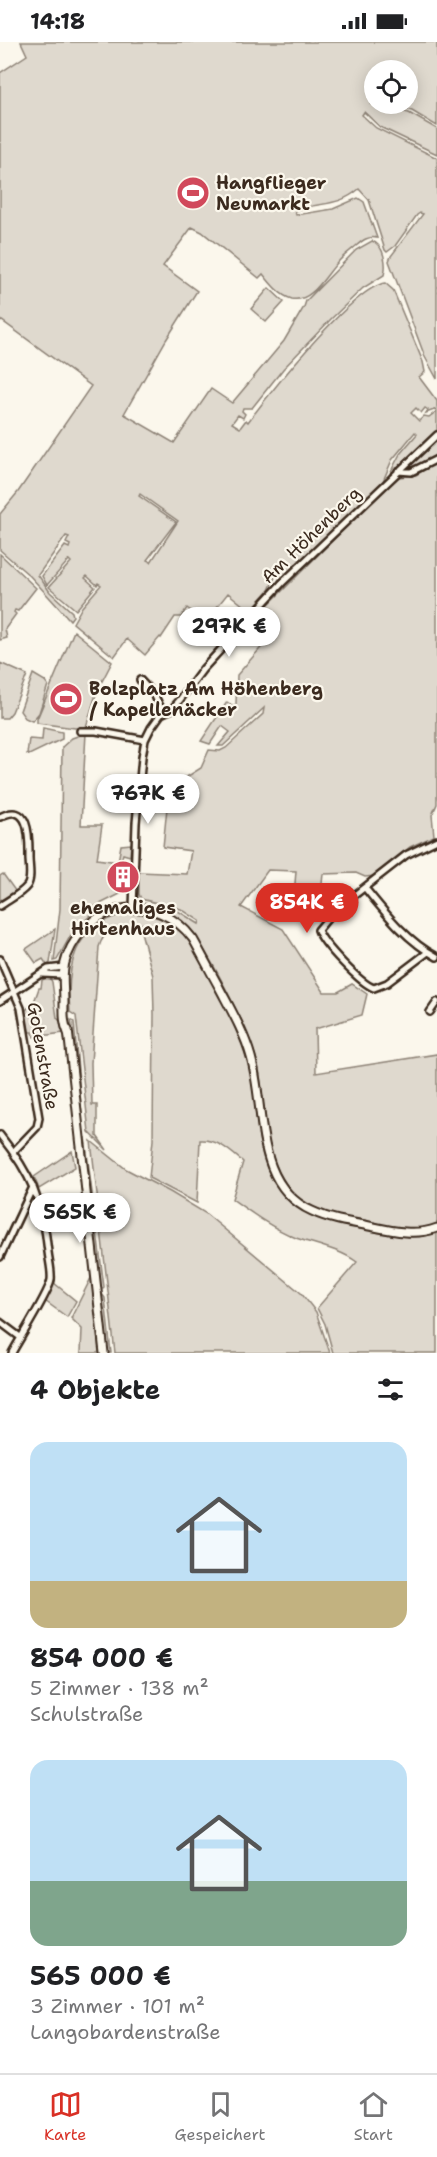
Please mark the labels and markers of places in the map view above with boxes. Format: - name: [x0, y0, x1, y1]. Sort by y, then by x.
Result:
- place label: Hangflieger Neumarkt: [216, 171, 327, 216]
- sports icon: Hangflieger Neumarkt: [175, 175, 211, 211]
- pin: 297K €: [180, 607, 278, 658]
- place label: Bolzplatz Am Höhenberg / Kapellenäcker: [89, 677, 323, 722]
- sports icon: Bolzplatz Am Höhenberg / Kapellenäcker: [48, 681, 84, 717]
- pin: 767K €: [99, 774, 197, 825]
- building icon: ehemaliges Hirtenhaus: [105, 859, 141, 895]
- pin: 854K €: [258, 883, 356, 934]
- place label: ehemaliges Hirtenhaus: [70, 896, 176, 941]
- pin: 565K €: [31, 1193, 129, 1244]

